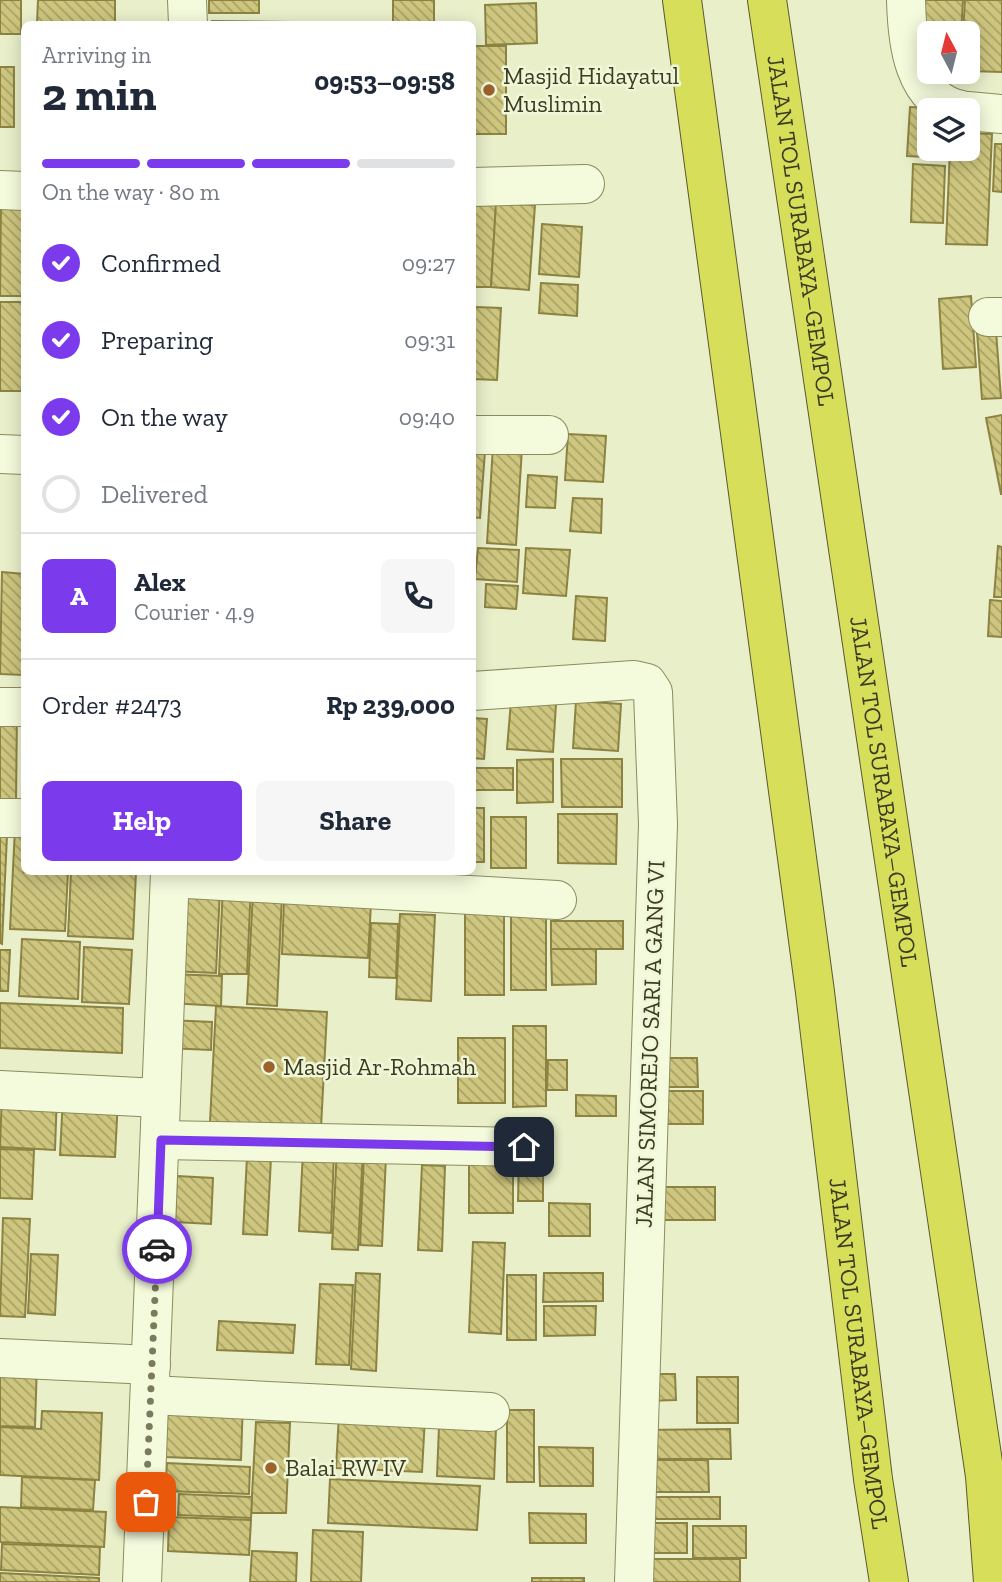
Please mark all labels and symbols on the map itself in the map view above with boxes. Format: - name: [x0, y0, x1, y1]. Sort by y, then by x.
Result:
- north arrow: [917, 21, 980, 84]
- street label: JALAN TOL SURABAYA–GEMPOL: [761, 53, 842, 408]
- place label: Masjid Hidayatul Muslimin: [503, 61, 679, 118]
- marker: Masjid Hidayatul Muslimin: [481, 82, 497, 98]
- street label: JALAN TOL SURABAYA–GEMPOL: [844, 614, 925, 969]
- street label: JALAN SIMOREJO SARI A GANG VI: [629, 860, 670, 1228]
- place label: Masjid Ar-Rohmah: [283, 1052, 477, 1081]
- marker: Masjid Ar-Rohmah: [261, 1059, 277, 1075]
- pin: [494, 1117, 554, 1177]
- street label: JALAN TOL SURABAYA–GEMPOL: [823, 1176, 896, 1531]
- courier: [122, 1214, 192, 1284]
- place label: Balai RW IV: [285, 1453, 406, 1482]
- marker: Balai RW IV: [263, 1460, 279, 1476]
- pin: [116, 1472, 176, 1532]

